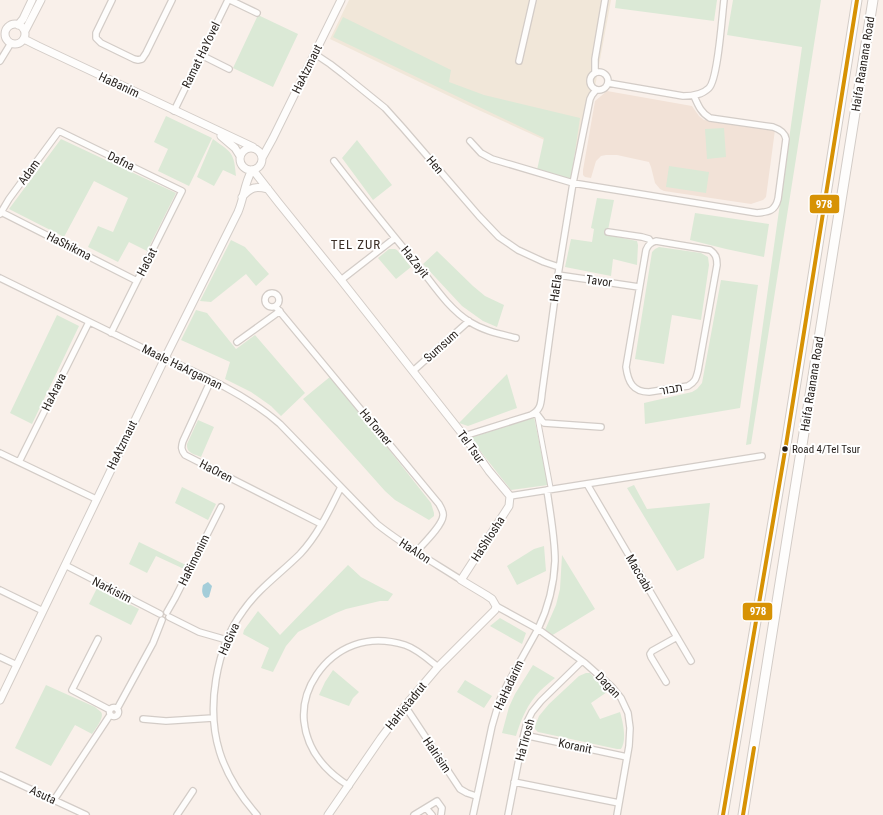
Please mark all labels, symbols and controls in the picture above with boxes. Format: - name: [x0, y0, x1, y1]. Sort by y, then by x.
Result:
- street label: Haifa Raanana Road: [849, 15, 877, 113]
- street label: Ramat HaYovel: [179, 20, 223, 90]
- street label: HaAtzmaut: [289, 42, 325, 96]
- street label: HaBanim: [97, 70, 141, 100]
- street label: Dafna: [105, 149, 137, 174]
- street label: Hen: [424, 153, 447, 177]
- street label: Adam: [15, 157, 43, 187]
- line badge: 978: [809, 194, 840, 214]
- text: 978: [816, 198, 833, 211]
- street label: HaShikma: [44, 229, 94, 263]
- district label: TEL ZUR: [331, 237, 381, 252]
- street label: HaZayit: [398, 243, 432, 281]
- street label: HaGat: [134, 245, 160, 278]
- street label: Tavor: [585, 272, 613, 290]
- street label: HaEla: [547, 273, 565, 303]
- street label: Sumsum: [421, 327, 461, 365]
- street label: Haifa Raanana Road: [798, 335, 826, 433]
- street label: Maale HaArgaman: [140, 342, 225, 393]
- street label: HaArava: [39, 371, 69, 413]
- street label: תבור: [658, 380, 684, 398]
- street label: HaTomer: [357, 406, 395, 448]
- street label: HaAtzmaut: [104, 418, 140, 472]
- street label: Tel Tsur: [454, 428, 488, 466]
- place label: Road 4/Tel Tsur: [792, 443, 861, 456]
- marker: Road 4/Tel Tsur: [780, 444, 790, 454]
- street label: HaOren: [197, 457, 235, 485]
- street label: HaShlosha: [468, 514, 508, 564]
- street label: HaRimonim: [176, 532, 212, 588]
- street label: HaAlon: [397, 536, 434, 566]
- street label: Maccabi: [623, 552, 655, 594]
- street label: Narkisim: [90, 574, 134, 606]
- line badge: 978: [742, 602, 773, 621]
- text: 978: [750, 605, 767, 618]
- street label: HaGiva: [216, 620, 242, 657]
- street label: HaHadarim: [491, 658, 527, 712]
- street label: Dagan: [593, 669, 624, 701]
- street label: HaHistadrut: [383, 679, 430, 733]
- street label: HaTirosh: [513, 717, 537, 763]
- street label: HaIrisim: [420, 735, 454, 775]
- street label: Koranit: [557, 736, 593, 756]
- street label: Asuta: [28, 783, 59, 807]

